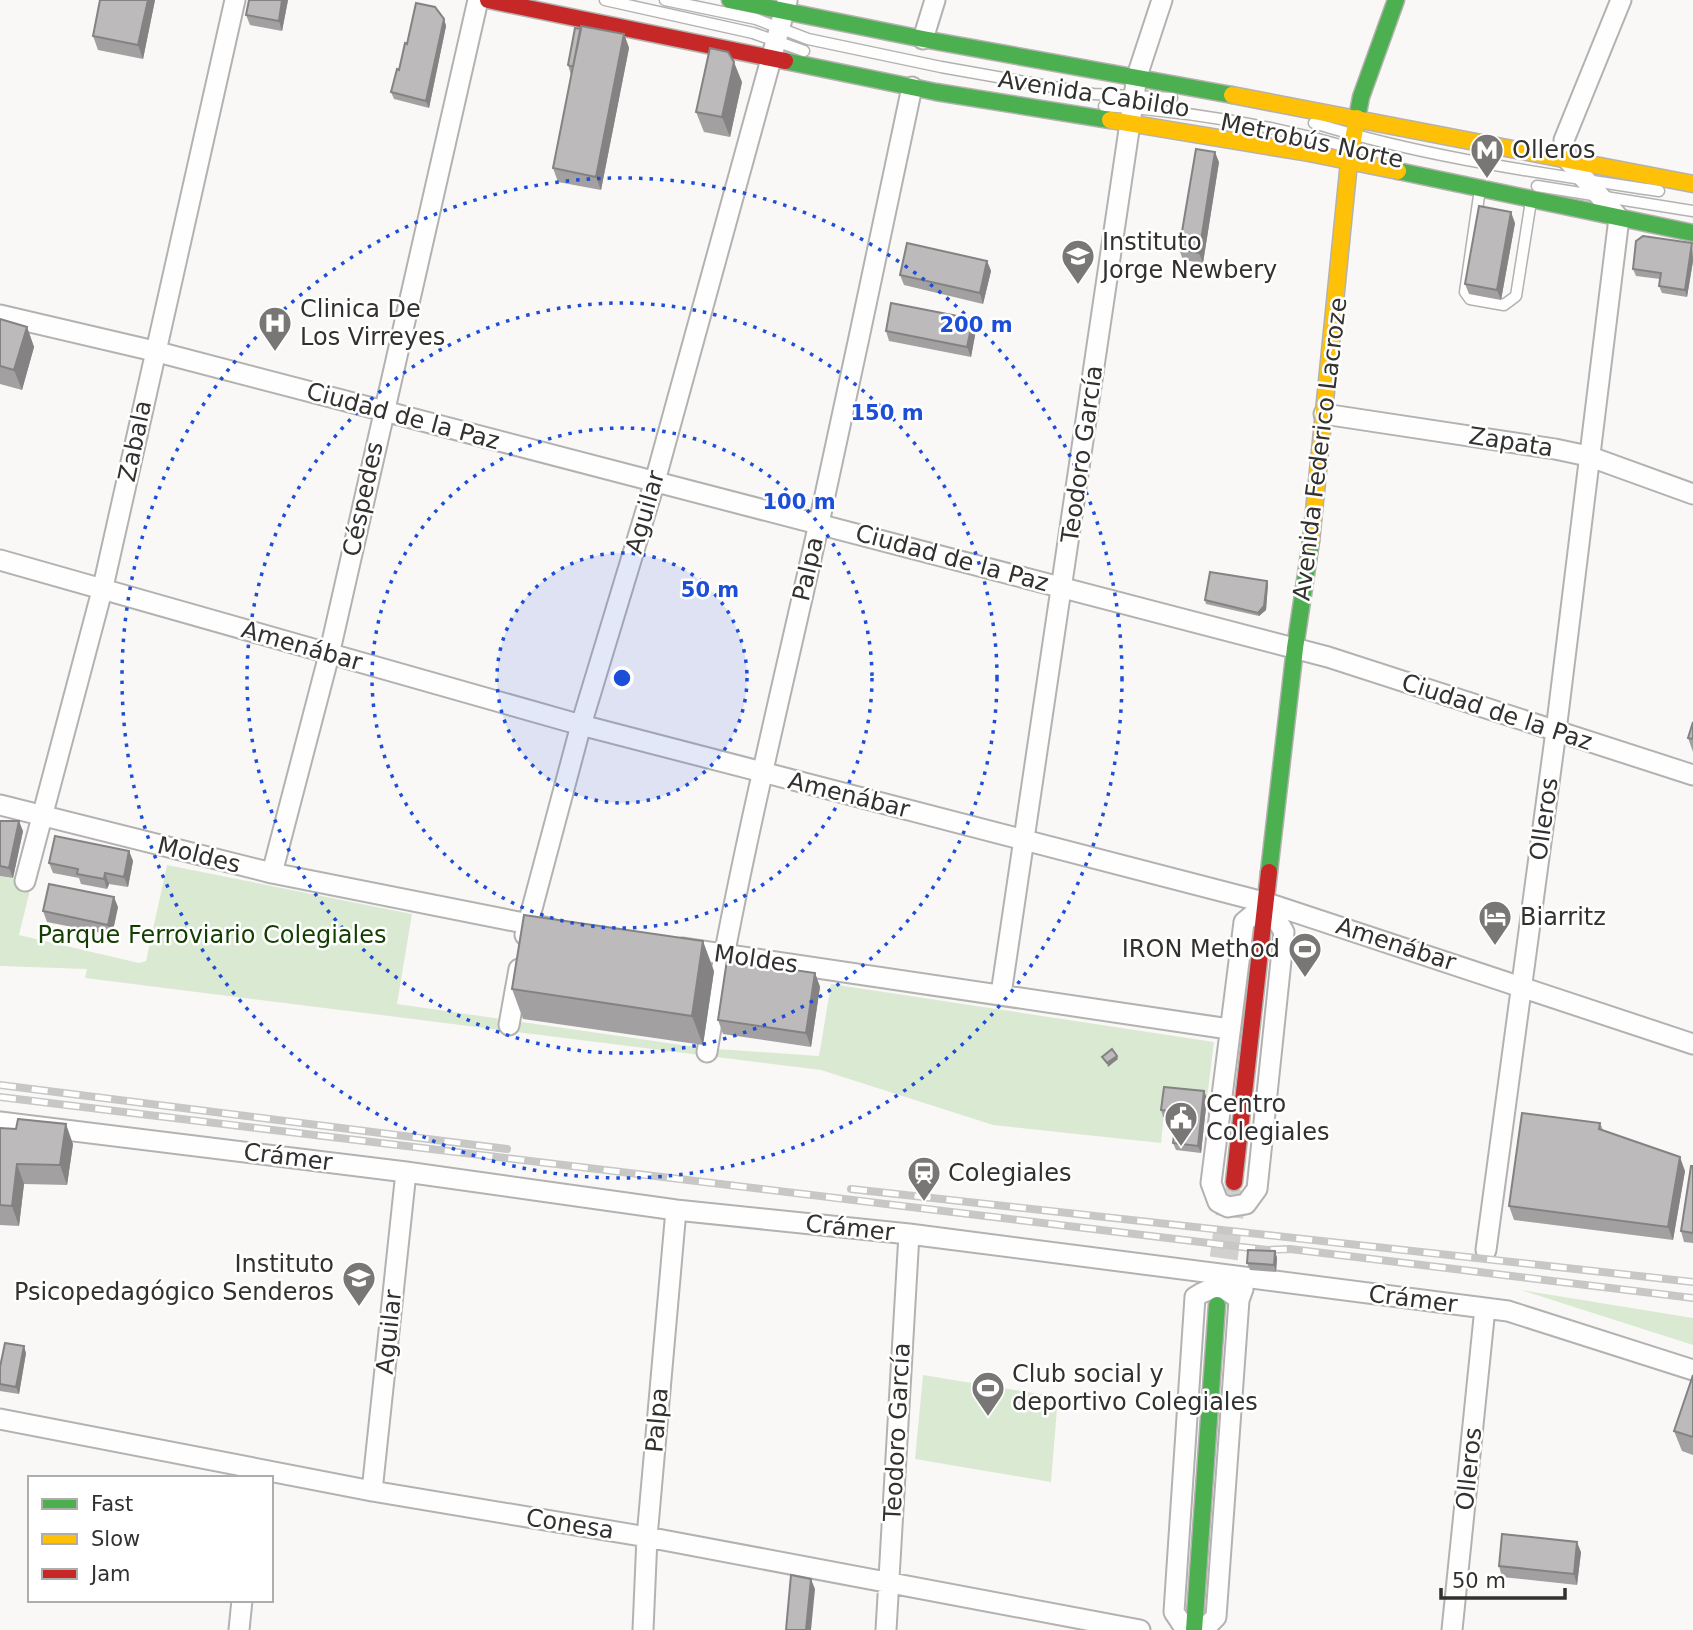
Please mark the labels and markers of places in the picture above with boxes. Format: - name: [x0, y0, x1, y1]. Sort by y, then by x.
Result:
- metro station icon: Olleros: [1468, 131, 1506, 180]
- place label: Olleros: [1512, 136, 1596, 164]
- place label: Instituto Jorge Newbery: [1100, 228, 1277, 284]
- school or university icon: Instituto Jorge Newbery: [1059, 237, 1097, 286]
- place label: Clinica De Los Virreyes: [300, 295, 445, 351]
- hospital icon: Clinica De Los Virreyes: [256, 304, 294, 353]
- centre of rings: [610, 666, 634, 690]
- hotel icon: Biarritz: [1476, 898, 1514, 947]
- place label: Biarritz: [1520, 903, 1606, 931]
- sports icon: IRON Method: [1286, 930, 1324, 979]
- place label: IRON Method: [1122, 935, 1280, 963]
- place label: Centro Colegiales: [1206, 1090, 1329, 1146]
- public building icon: Centro Colegiales: [1162, 1099, 1200, 1148]
- station icon: Colegiales: [905, 1154, 943, 1203]
- place label: Colegiales: [948, 1159, 1071, 1187]
- place label: Instituto Psicopedagógico Senderos: [14, 1250, 334, 1306]
- school or university icon: Instituto Psicopedagógico Senderos: [340, 1259, 378, 1308]
- place label: Club social y deportivo Colegiales: [1012, 1360, 1258, 1416]
- sports icon: Club social y deportivo Colegiales: [969, 1369, 1007, 1418]

